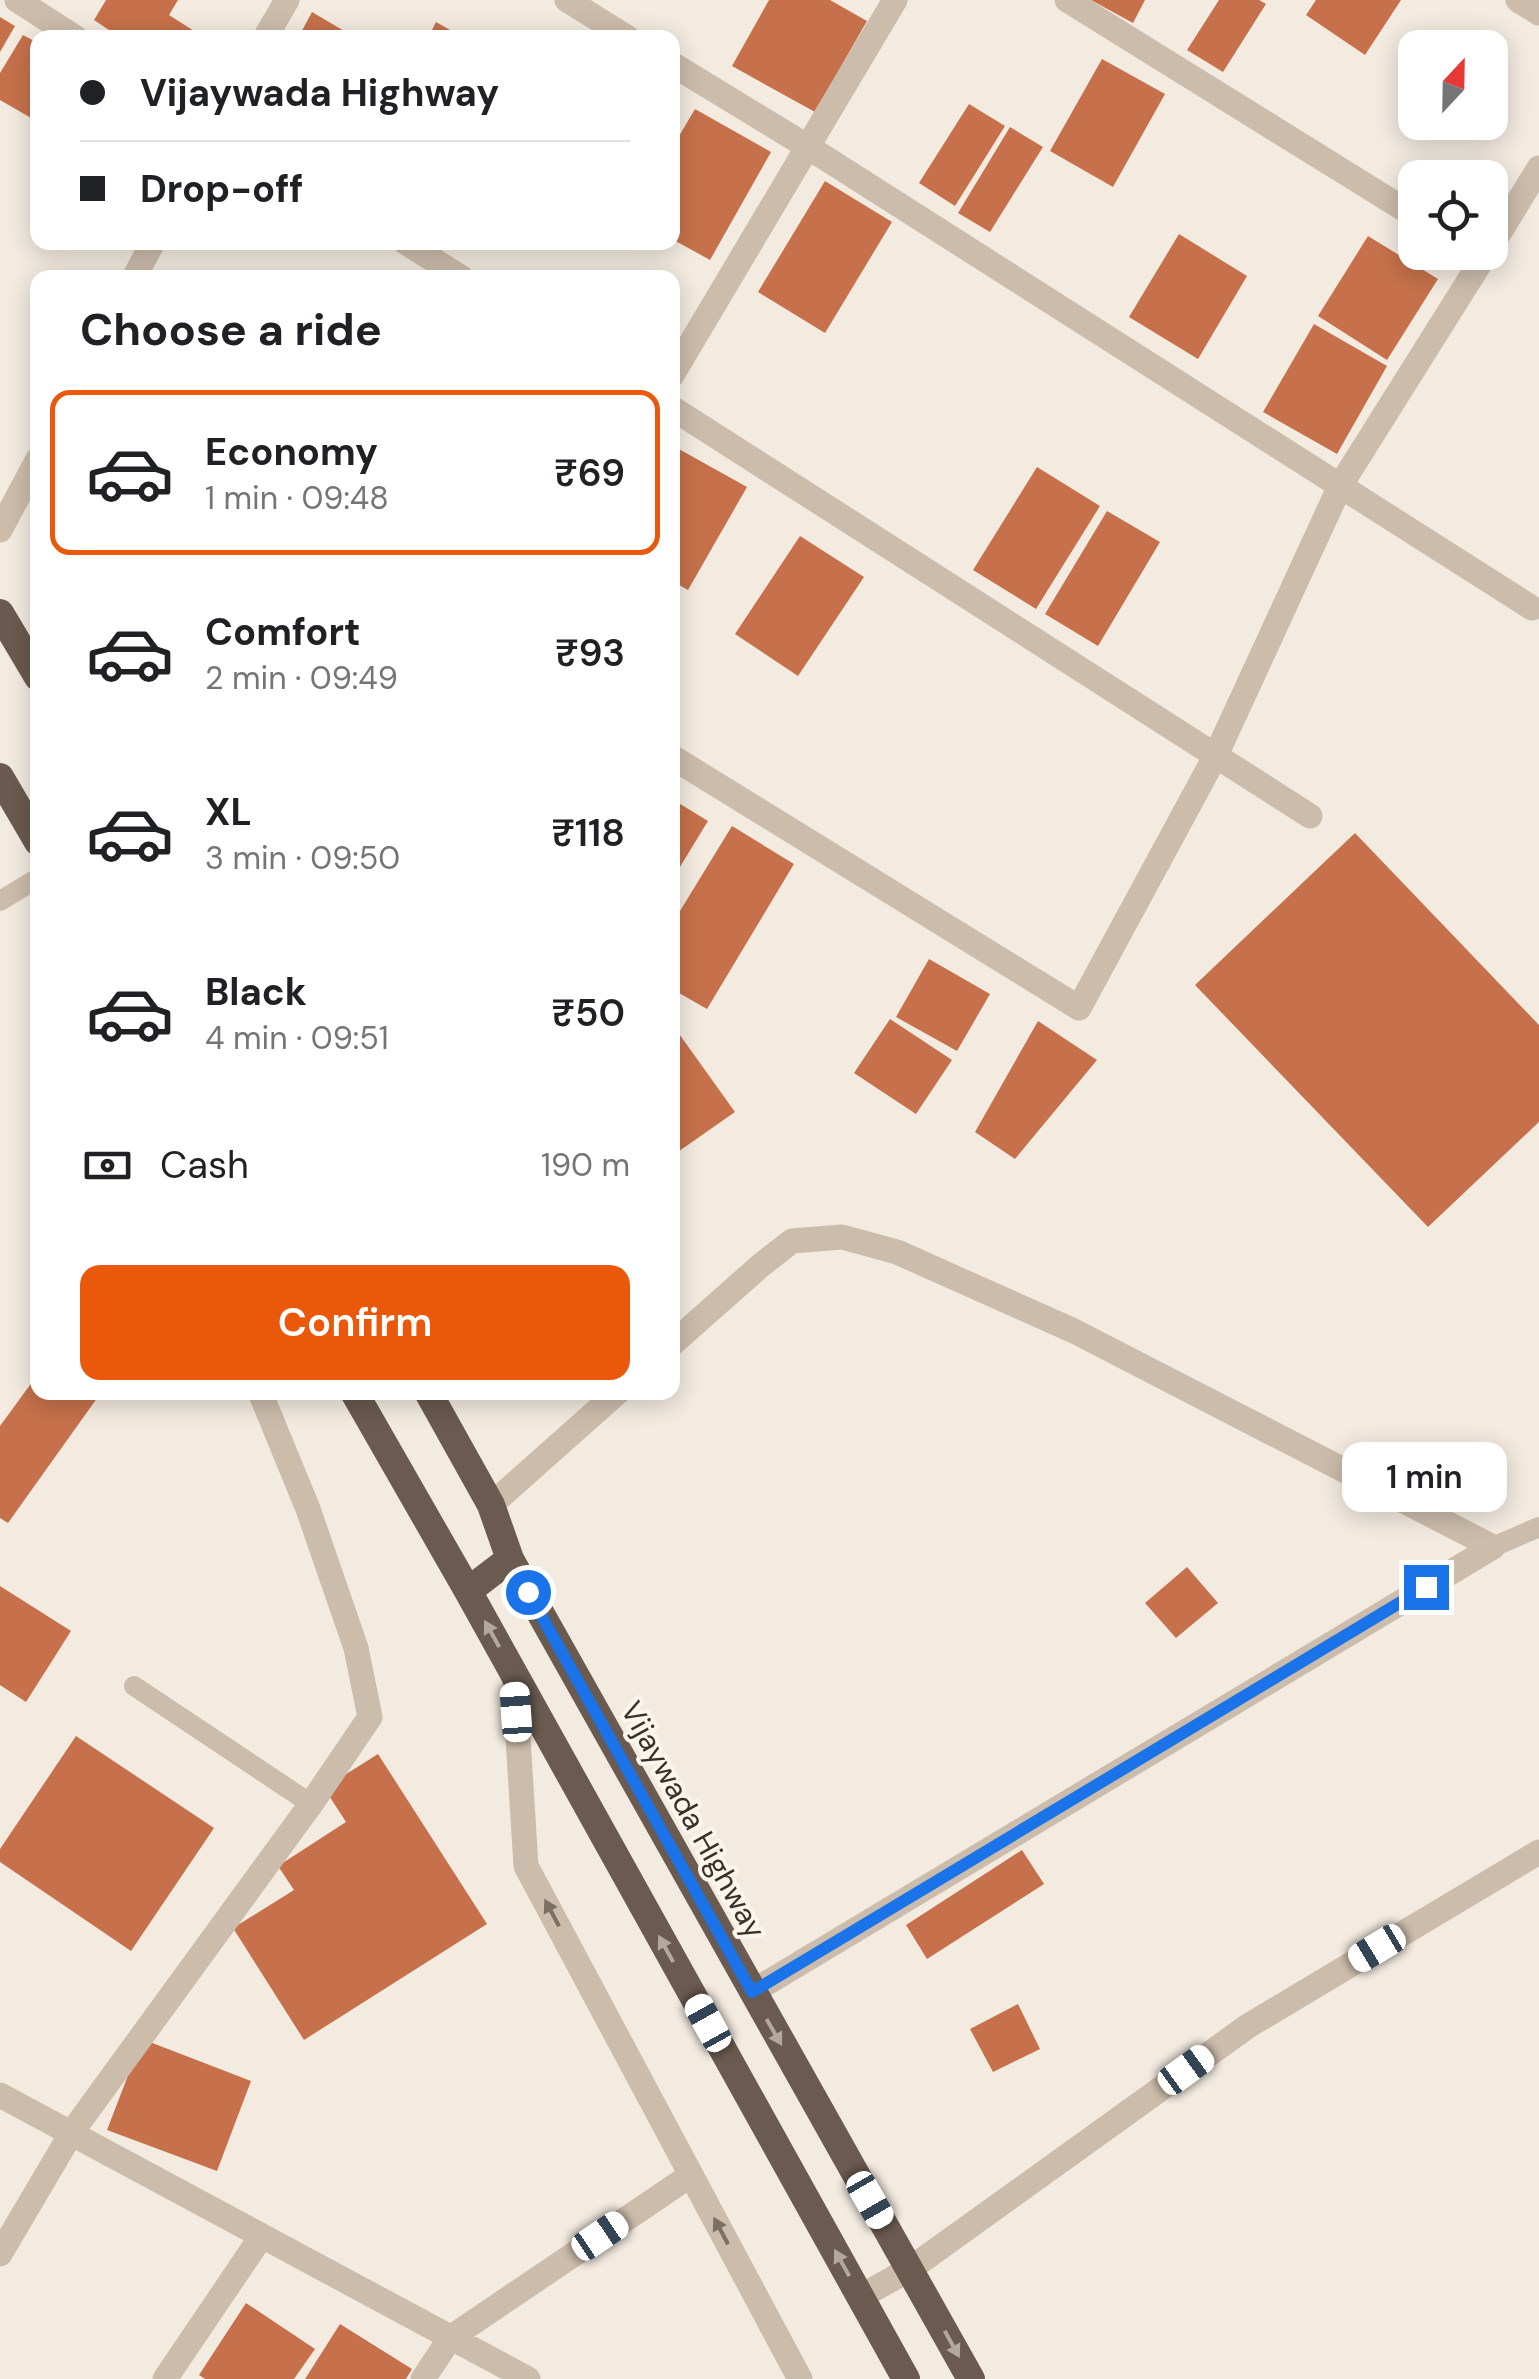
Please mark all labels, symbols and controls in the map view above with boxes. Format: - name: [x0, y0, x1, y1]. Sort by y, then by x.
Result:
- north arrow: [1398, 30, 1508, 140]
- map controls: [1398, 30, 1508, 270]
- text: Vijaywada Highway: [140, 68, 499, 118]
- button: locate: [1398, 160, 1508, 270]
- text: Drop-off: [140, 164, 303, 214]
- text: Choose a ride: [80, 300, 382, 359]
- text: Economy: [205, 427, 378, 477]
- icon: car: [85, 428, 175, 518]
- text: ₹69: [554, 448, 625, 498]
- text: 1 min · 09:48: [205, 477, 389, 519]
- text: Comfort: [205, 607, 361, 657]
- icon: car: [85, 608, 175, 698]
- text: ₹93: [555, 628, 625, 678]
- text: 2 min · 09:49: [205, 657, 398, 699]
- text: XL: [205, 787, 252, 837]
- icon: car: [85, 788, 175, 878]
- text: ₹118: [551, 808, 625, 858]
- text: 3 min · 09:50: [205, 837, 400, 879]
- text: Black: [205, 967, 307, 1017]
- icon: car: [85, 968, 175, 1058]
- text: ₹50: [551, 988, 625, 1038]
- text: 4 min · 09:51: [205, 1017, 389, 1059]
- icon: cash: [80, 1138, 135, 1193]
- text: Cash: [160, 1140, 249, 1190]
- text: 190 m: [541, 1144, 630, 1186]
- button: Confirm: [80, 1265, 630, 1380]
- callout: 1 min: [1344, 1442, 1508, 1512]
- text: 1 min: [1386, 1456, 1463, 1498]
- route end: [1404, 1565, 1449, 1610]
- route start: [506, 1570, 551, 1615]
- one-way arrow: [483, 1620, 501, 1648]
- car: [499, 1681, 533, 1743]
- street label: Vijaywada Highway: [612, 1694, 775, 1946]
- one-way arrow: [543, 1899, 560, 1928]
- car: [1344, 1920, 1410, 1976]
- one-way arrow: [658, 1934, 675, 1963]
- car: [680, 1989, 736, 2057]
- one-way arrow: [766, 2017, 783, 2046]
- car: [1153, 2040, 1219, 2100]
- car: [842, 2167, 898, 2233]
- car: [567, 2207, 633, 2265]
- one-way arrow: [713, 2217, 730, 2246]
- one-way arrow: [833, 2249, 850, 2278]
- one-way arrow: [944, 2330, 961, 2359]

